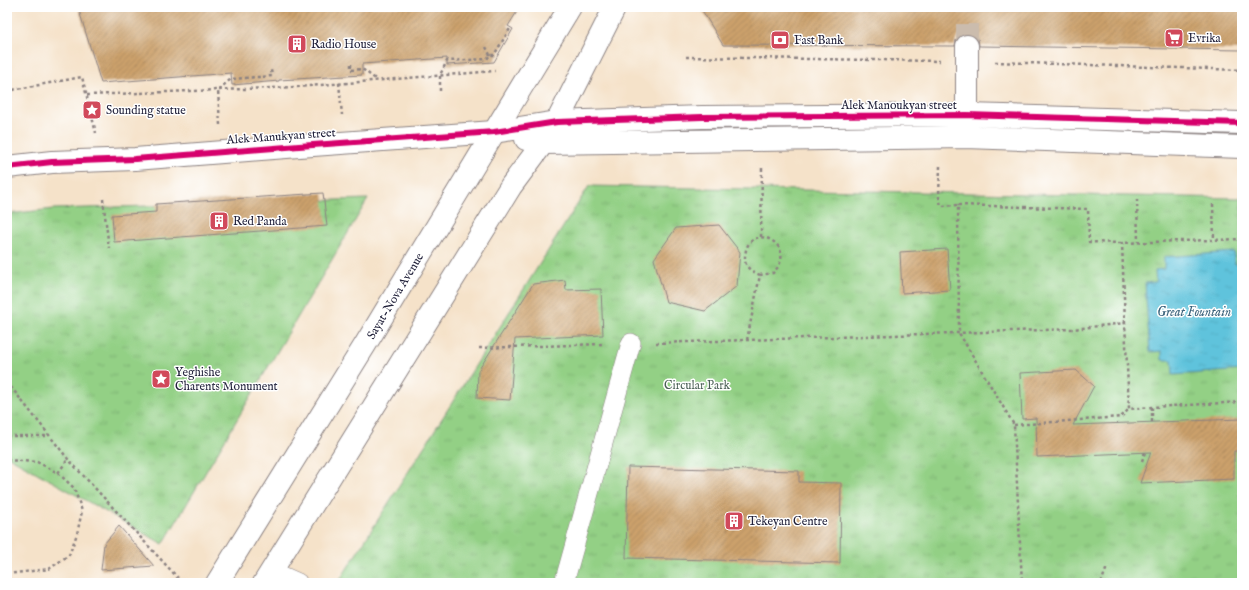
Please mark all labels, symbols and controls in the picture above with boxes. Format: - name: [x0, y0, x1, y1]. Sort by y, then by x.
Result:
- supermarket icon: Evrika: [1163, 27, 1185, 49]
- bank icon: Fast Bank: [769, 29, 791, 51]
- place label: Evrika: [1188, 31, 1222, 46]
- building icon: Radio House: [286, 33, 308, 55]
- place label: Fast Bank: [794, 33, 844, 48]
- place label: Radio House: [311, 37, 377, 52]
- street label: Alek Manoukyan street: [840, 98, 957, 113]
- place icon: Sounding statue: [81, 99, 103, 121]
- place label: Sounding statue: [106, 103, 186, 118]
- street label: Alek Manukyan street: [225, 125, 336, 148]
- building icon: Red Panda: [208, 210, 230, 232]
- place label: Red Panda: [233, 214, 287, 229]
- street label: Sayat-Nova Avenue: [364, 250, 427, 342]
- water label: Great Fountain: [1157, 304, 1231, 321]
- place label: Yeghishe Charents Monument: [175, 365, 278, 394]
- place icon: Yeghishe Charents Monument: [150, 368, 172, 390]
- park label: Circular Park: [664, 378, 730, 393]
- building icon: Tekeyan Centre: [723, 510, 745, 532]
- place label: Tekeyan Centre: [748, 514, 828, 529]

